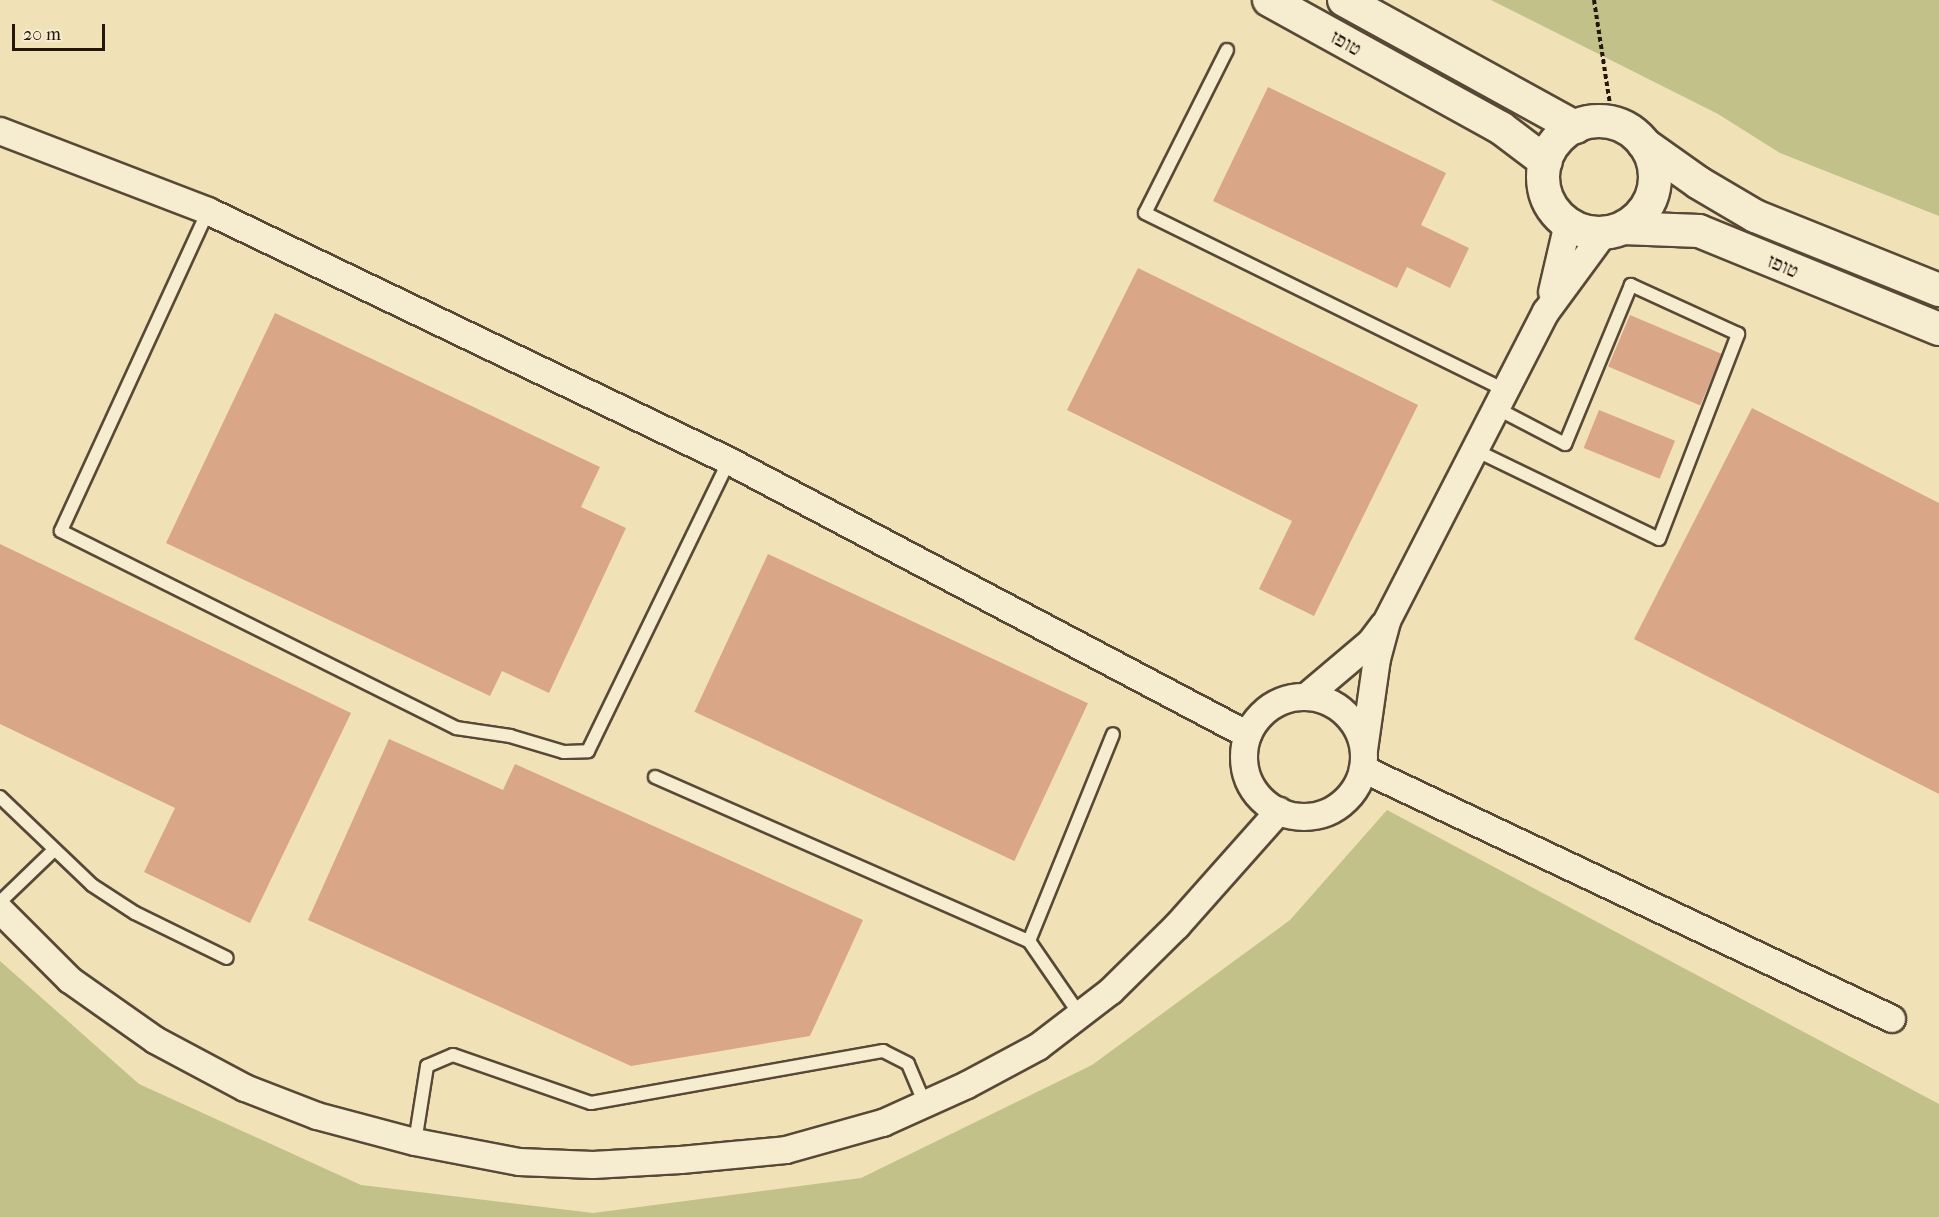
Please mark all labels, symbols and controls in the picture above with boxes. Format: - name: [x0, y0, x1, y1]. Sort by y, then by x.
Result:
- scale bar: [15, 12, 108, 50]
- text: 20 m: [23, 24, 61, 45]
- street label: טופז: [1326, 25, 1366, 61]
- street label: טופז: [1764, 249, 1802, 283]

